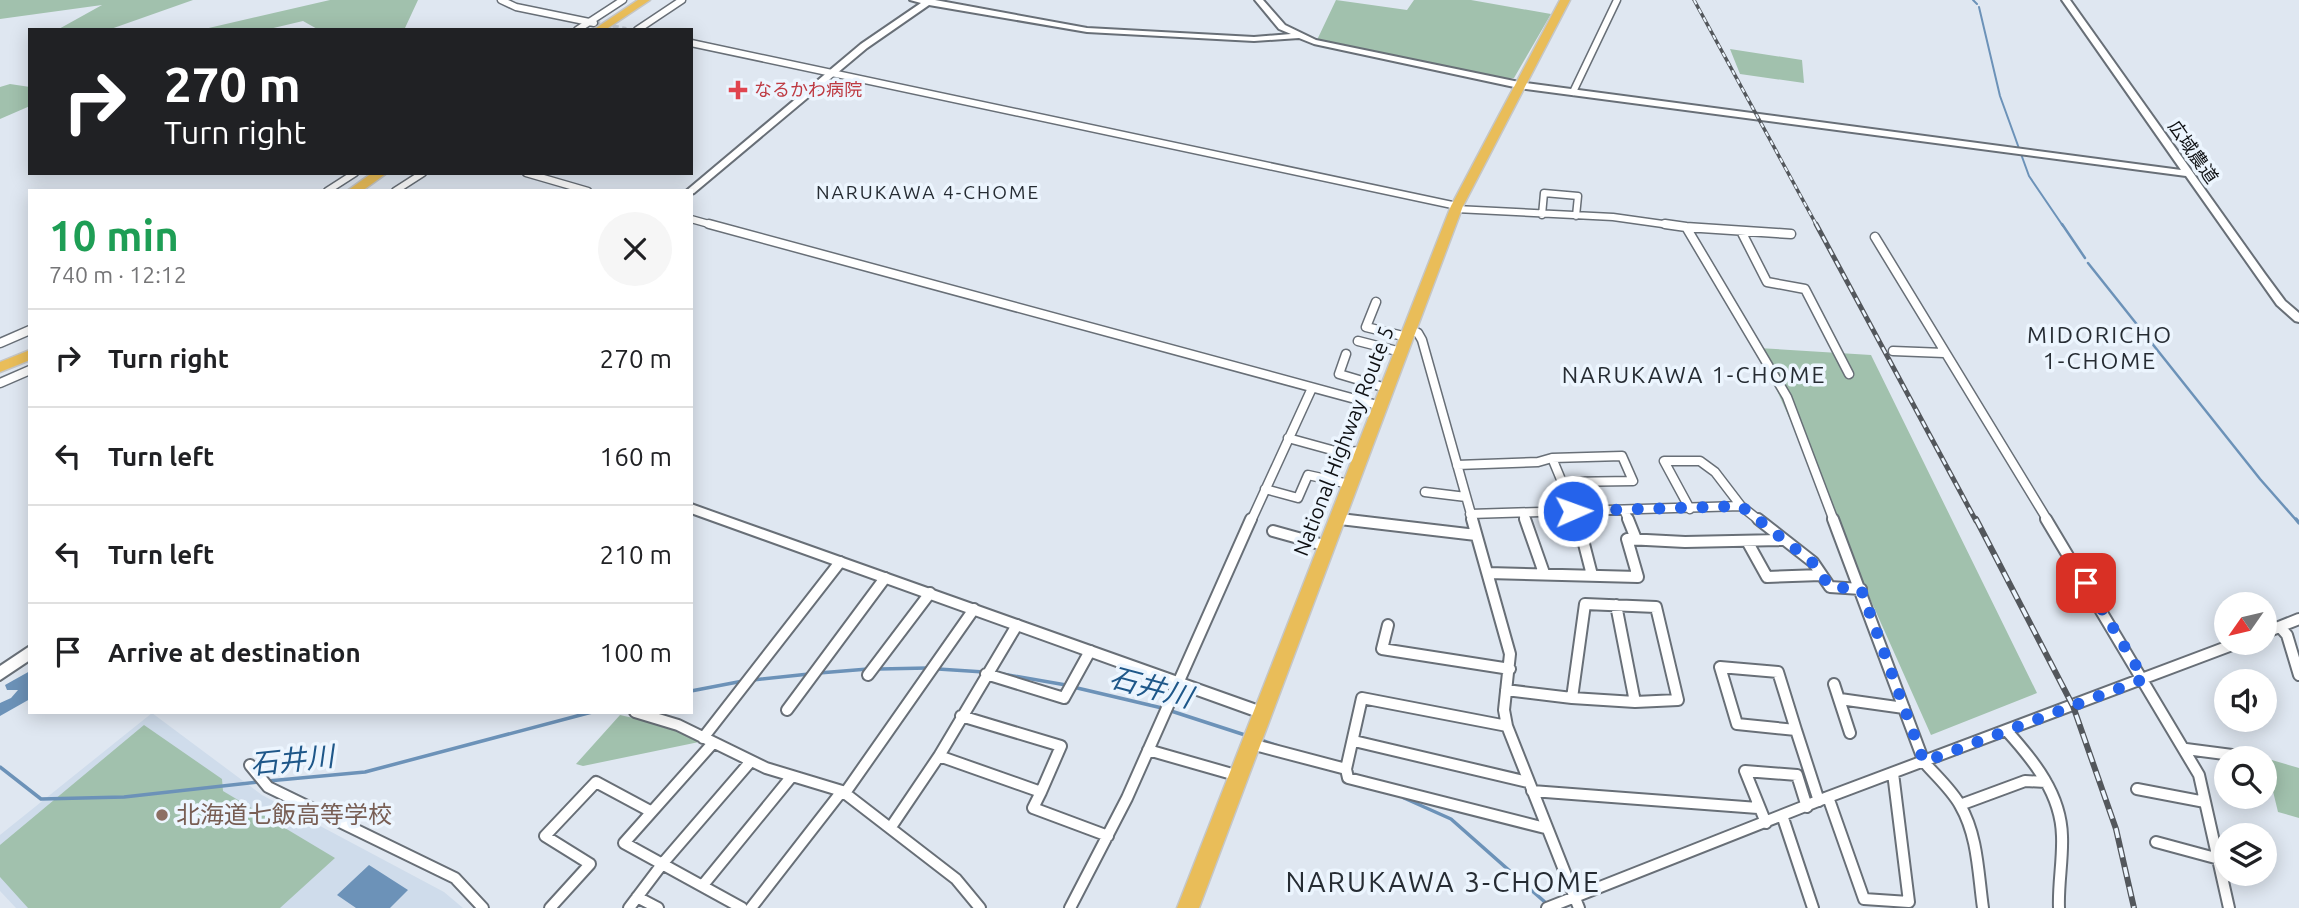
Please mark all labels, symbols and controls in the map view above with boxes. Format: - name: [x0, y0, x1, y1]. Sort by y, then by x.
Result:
- icon: right: [49, 56, 140, 147]
- text: 270 m: [164, 56, 301, 111]
- place label: なるかわ病院: [754, 79, 862, 99]
- marker: なるかわ病院: [728, 80, 748, 100]
- text: Turn right: [164, 114, 306, 150]
- street label: 広域農道: [2165, 116, 2223, 187]
- district label: NARUKAWA 4-CHOME: [816, 181, 1040, 203]
- text: 10 min: [49, 212, 179, 259]
- button: close: [598, 212, 672, 286]
- text: 740 m · 12:12: [49, 262, 187, 287]
- street label: National Highway Route 5: [1288, 322, 1398, 559]
- district label: MIDORICHO 1-CHOME: [2027, 322, 2173, 373]
- icon: right: [49, 339, 87, 377]
- text: Turn right: [108, 344, 229, 373]
- text: 270 m: [600, 344, 672, 373]
- district label: NARUKAWA 1-CHOME: [1562, 362, 1826, 387]
- icon: left: [49, 437, 87, 475]
- text: Turn left: [108, 442, 214, 471]
- text: 160 m: [600, 442, 672, 471]
- position arrow: [1536, 474, 1610, 548]
- icon: left: [49, 535, 87, 573]
- text: Turn left: [108, 540, 214, 569]
- text: 210 m: [600, 540, 672, 569]
- pin: [2056, 553, 2116, 613]
- icon: arrive: [2067, 564, 2105, 602]
- north arrow: [2214, 592, 2277, 654]
- map controls: [2214, 592, 2277, 886]
- icon: arrive: [49, 633, 87, 671]
- text: Arrive at destination: [108, 638, 361, 667]
- text: 100 m: [600, 638, 672, 667]
- water label: 石井川: [1107, 661, 1199, 713]
- button: sound: [2214, 669, 2277, 732]
- water label: 石井川: [249, 739, 338, 779]
- button: search: [2214, 746, 2277, 809]
- place label: 北海道七飯高等学校: [176, 801, 392, 828]
- marker: 北海道七飯高等学校: [154, 807, 170, 823]
- button: layers: [2214, 823, 2277, 886]
- district label: NARUKAWA 3-CHOME: [1285, 866, 1601, 897]

